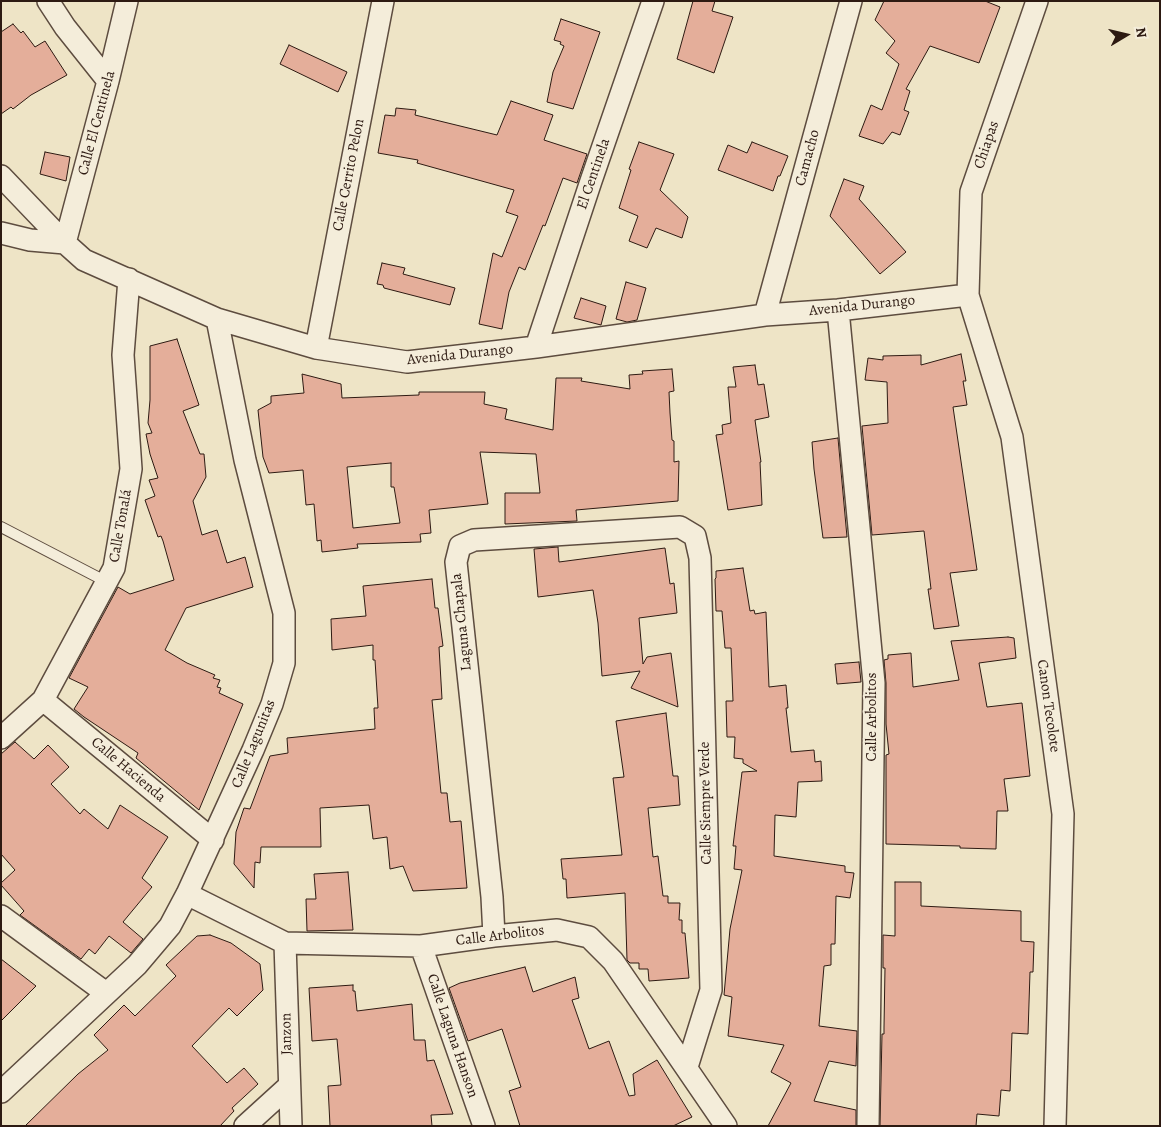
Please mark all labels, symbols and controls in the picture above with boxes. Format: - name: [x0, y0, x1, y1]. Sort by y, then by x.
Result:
- north arrow: [1101, 10, 1151, 60]
- text: N: [1131, 26, 1151, 39]
- street label: Calle El Centinela: [74, 69, 120, 177]
- street label: Calle Cerrito Pelon: [329, 117, 369, 233]
- street label: Chiapas: [970, 119, 1004, 171]
- street label: Camacho: [792, 128, 824, 188]
- street label: El Centinela: [573, 136, 615, 212]
- street label: Avenida Durango: [808, 291, 916, 321]
- street label: Avenida Durango: [406, 340, 514, 370]
- street label: Calle Tonalá: [106, 488, 136, 564]
- street label: Laguna Chapala: [448, 572, 476, 672]
- street label: Canon Tecolote: [1033, 658, 1063, 754]
- street label: Calle Arbolitos: [863, 672, 881, 762]
- street label: Calle Lagunitas: [228, 697, 280, 791]
- street label: Calle Hacienda: [87, 734, 169, 806]
- street label: Calle Siempre Verde: [696, 741, 716, 865]
- street label: Calle Arbolitos: [455, 922, 545, 950]
- street label: Calle Laguna Hanson: [422, 972, 482, 1100]
- street label: Janzon: [278, 1013, 296, 1055]

